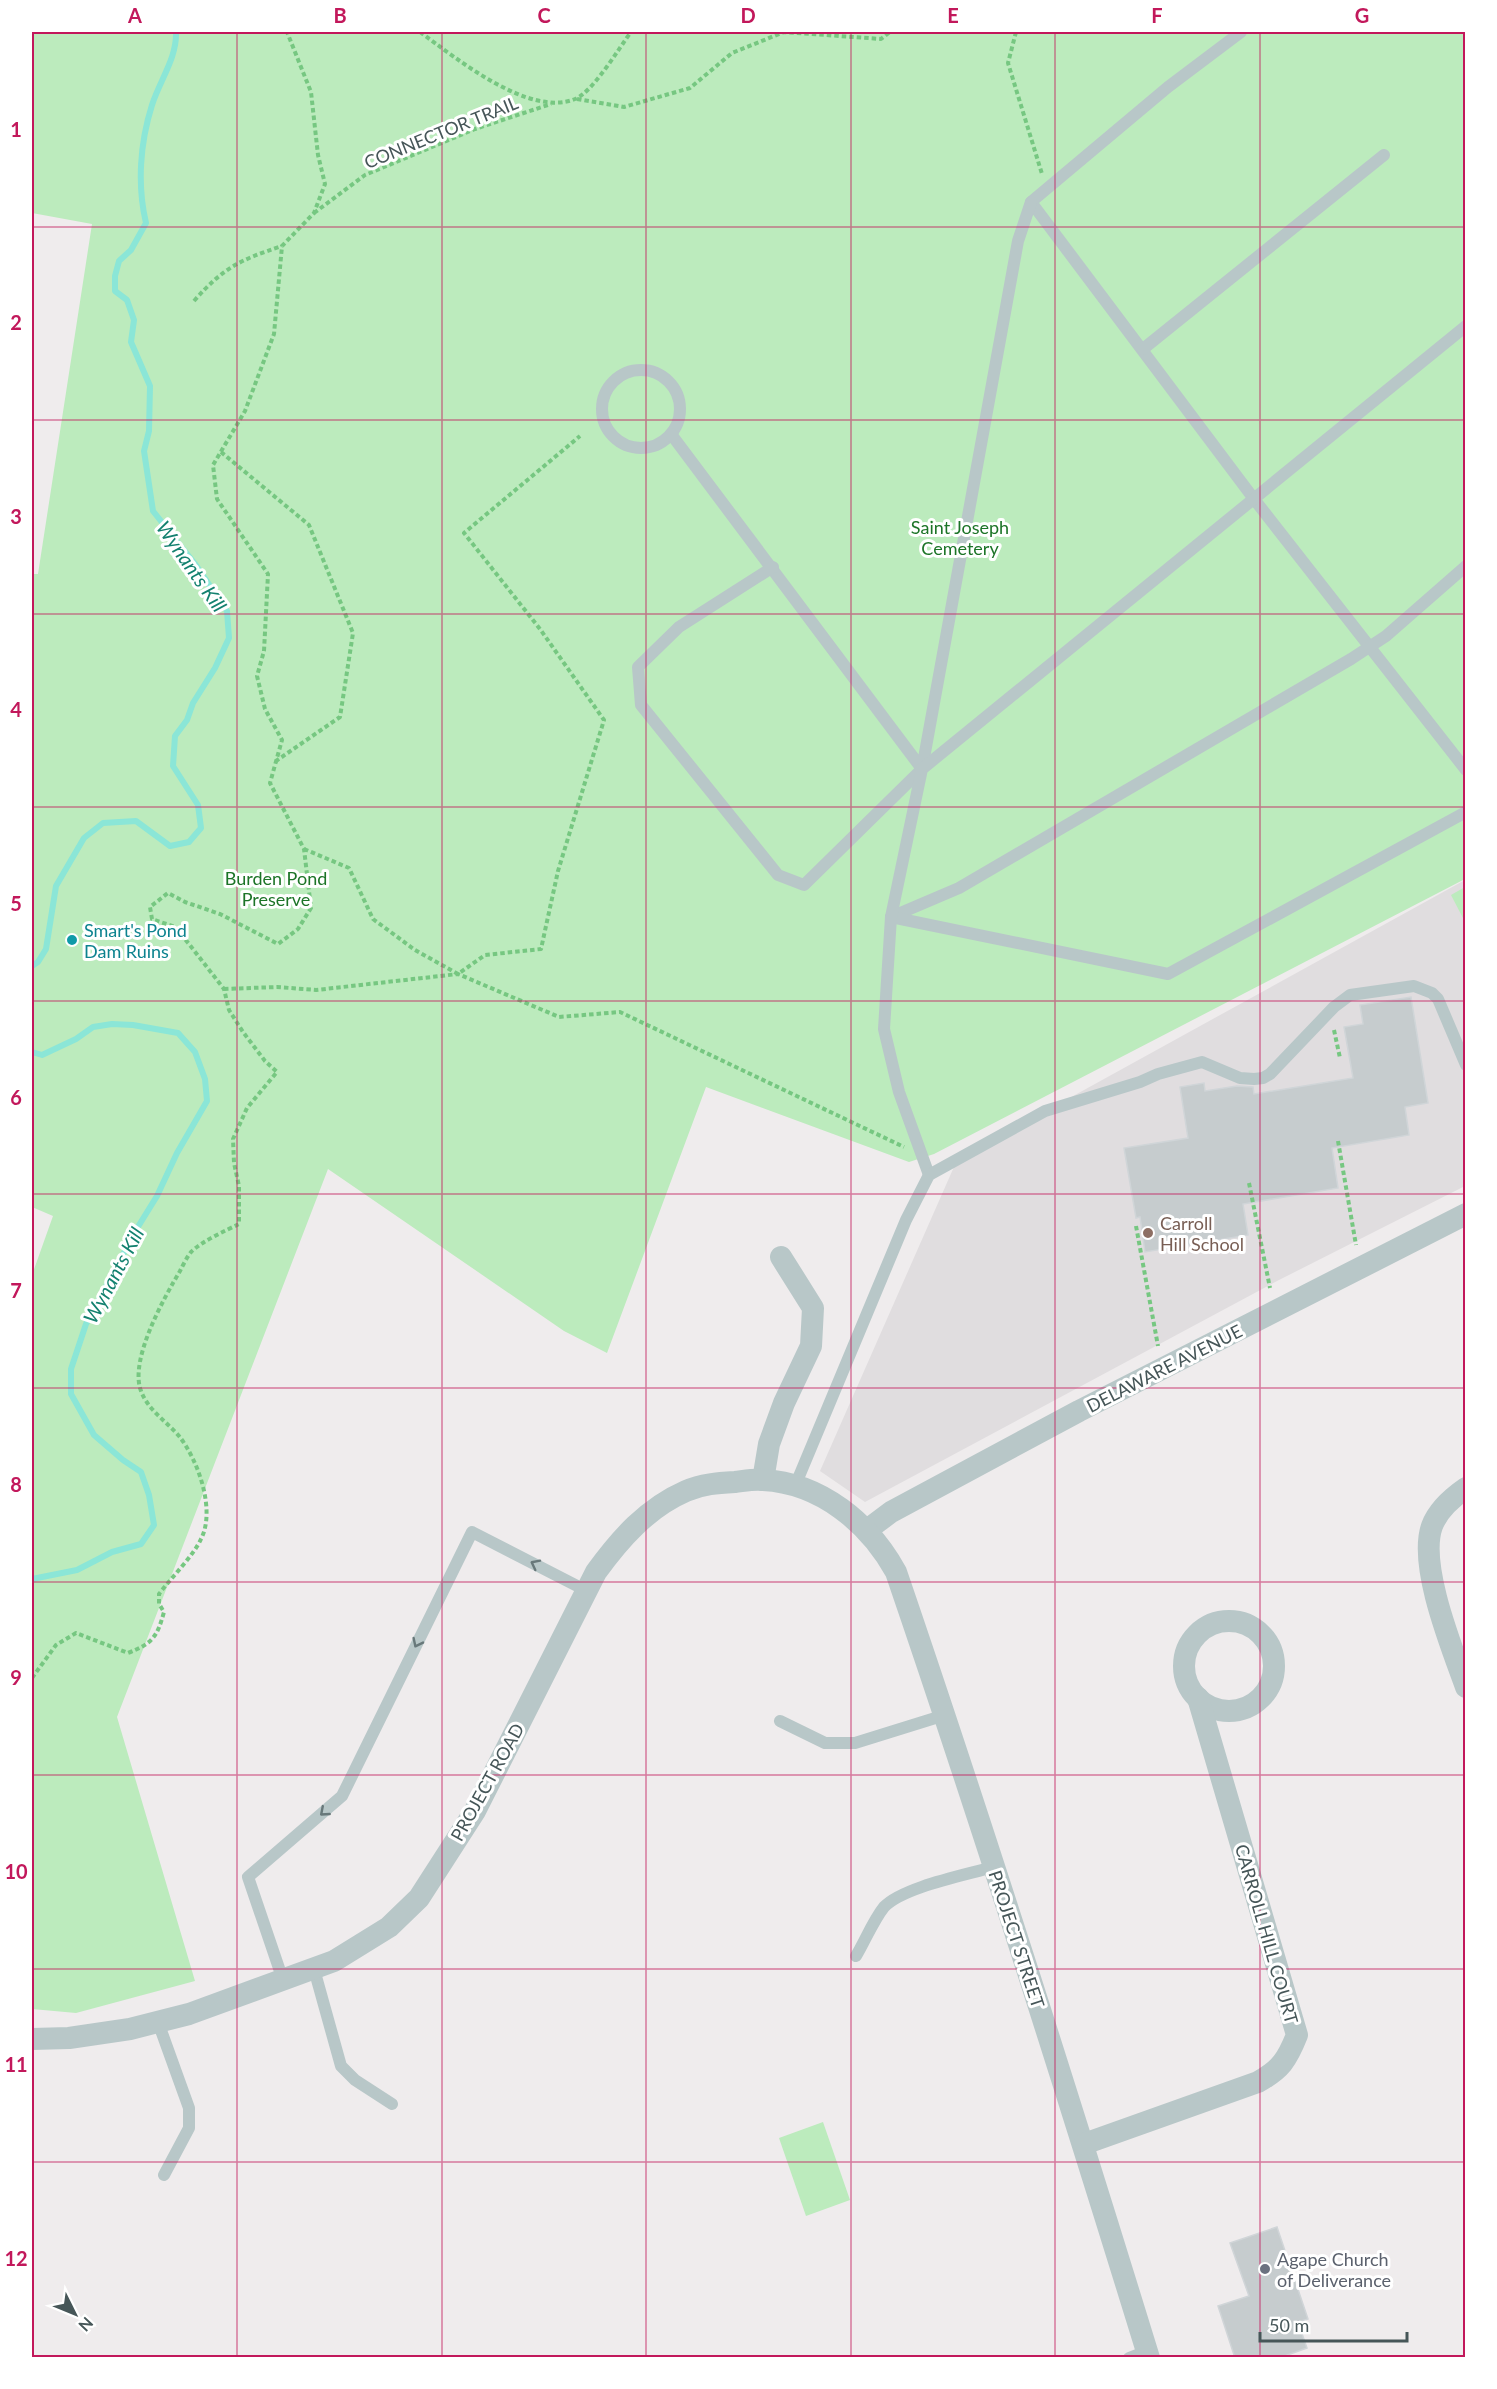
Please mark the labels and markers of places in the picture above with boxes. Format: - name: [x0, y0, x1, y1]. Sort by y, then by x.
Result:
- place label: Smart's Pond Dam Ruins: [84, 919, 187, 962]
- marker: Smart's Pond Dam Ruins: [65, 933, 79, 947]
- place label: Carroll Hill School: [1160, 1212, 1244, 1255]
- marker: Carroll Hill School: [1141, 1226, 1155, 1240]
- place label: Agape Church of Deliverance: [1277, 2248, 1391, 2291]
- marker: Agape Church of Deliverance: [1258, 2262, 1272, 2276]

